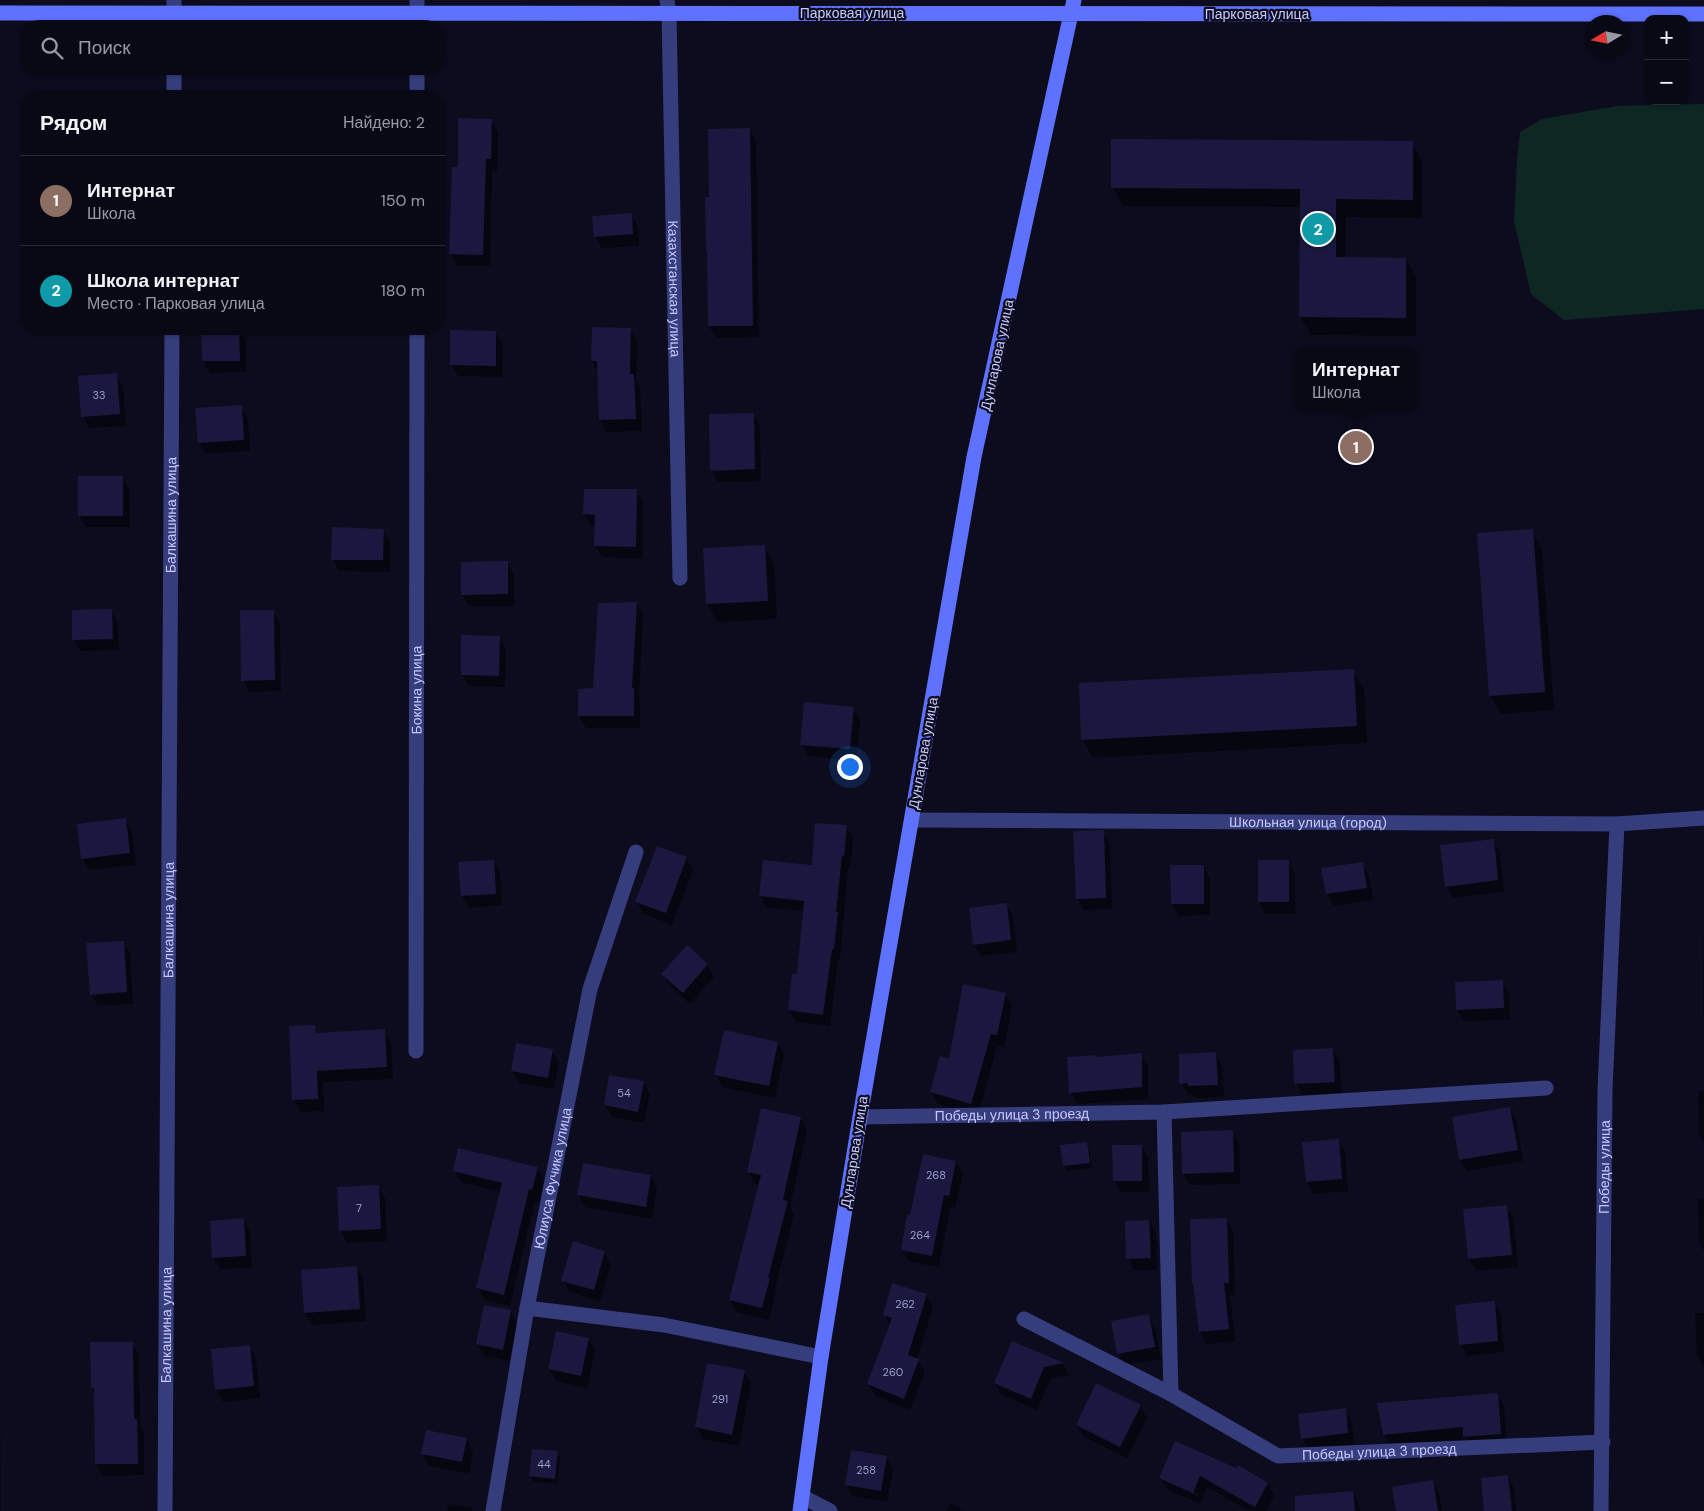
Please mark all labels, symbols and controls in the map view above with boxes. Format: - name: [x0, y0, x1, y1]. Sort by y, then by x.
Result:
- street label: Парковая улица: [800, 4, 904, 22]
- street label: Парковая улица: [1205, 5, 1309, 23]
- north arrow: [1584, 15, 1629, 60]
- map controls: [1644, 15, 1689, 105]
- button: +: [1644, 15, 1689, 60]
- search box: [20, 20, 445, 75]
- icon: search: [38, 34, 66, 62]
- text: Поиск: [78, 35, 131, 60]
- button: −: [1644, 60, 1689, 105]
- text: Рядом: [40, 109, 107, 137]
- text: Найдено: 2: [343, 112, 425, 133]
- text: Интернат: [87, 178, 175, 203]
- text: 1: [53, 190, 59, 211]
- text: 150 m: [381, 190, 425, 211]
- text: Школа: [87, 203, 136, 224]
- pin: 2: [1302, 210, 1334, 248]
- street label: Казахстанская улица: [664, 220, 685, 358]
- text: Школа интернат: [87, 268, 240, 293]
- text: 2: [51, 280, 61, 301]
- text: 180 m: [381, 280, 425, 301]
- text: Место · Парковая улица: [87, 293, 265, 314]
- street label: Дунларова улица: [976, 297, 1018, 412]
- popup: [1295, 347, 1417, 412]
- text: Интернат: [1312, 357, 1400, 382]
- text: Школа: [1312, 382, 1361, 403]
- house number: 33: [92, 388, 106, 402]
- pin: 1: [1340, 428, 1372, 466]
- street label: Балкашина улица: [162, 457, 180, 573]
- street label: Бокина улица: [407, 645, 426, 734]
- street label: Дунларова улица: [904, 695, 942, 810]
- your location: [837, 754, 863, 780]
- street label: Школьная улица (город): [1229, 813, 1387, 832]
- street label: Балкашина улица: [159, 862, 178, 978]
- house number: 54: [617, 1086, 631, 1100]
- street label: Дунларова улица: [836, 1094, 872, 1209]
- street label: Победы улица 3 проезд: [935, 1104, 1089, 1125]
- street label: Юлиуса Фучика улица: [530, 1106, 575, 1251]
- street label: Победы улица: [1595, 1120, 1614, 1214]
- house number: 268: [926, 1168, 946, 1182]
- house number: 7: [356, 1201, 362, 1215]
- house number: 264: [910, 1228, 930, 1242]
- street label: Балкашина улица: [157, 1267, 175, 1383]
- house number: 262: [895, 1297, 915, 1311]
- house number: 260: [883, 1365, 903, 1379]
- house number: 291: [712, 1392, 728, 1406]
- street label: Победы улица 3 проезд: [1302, 1439, 1457, 1464]
- house number: 44: [537, 1457, 551, 1471]
- house number: 258: [856, 1463, 876, 1477]

